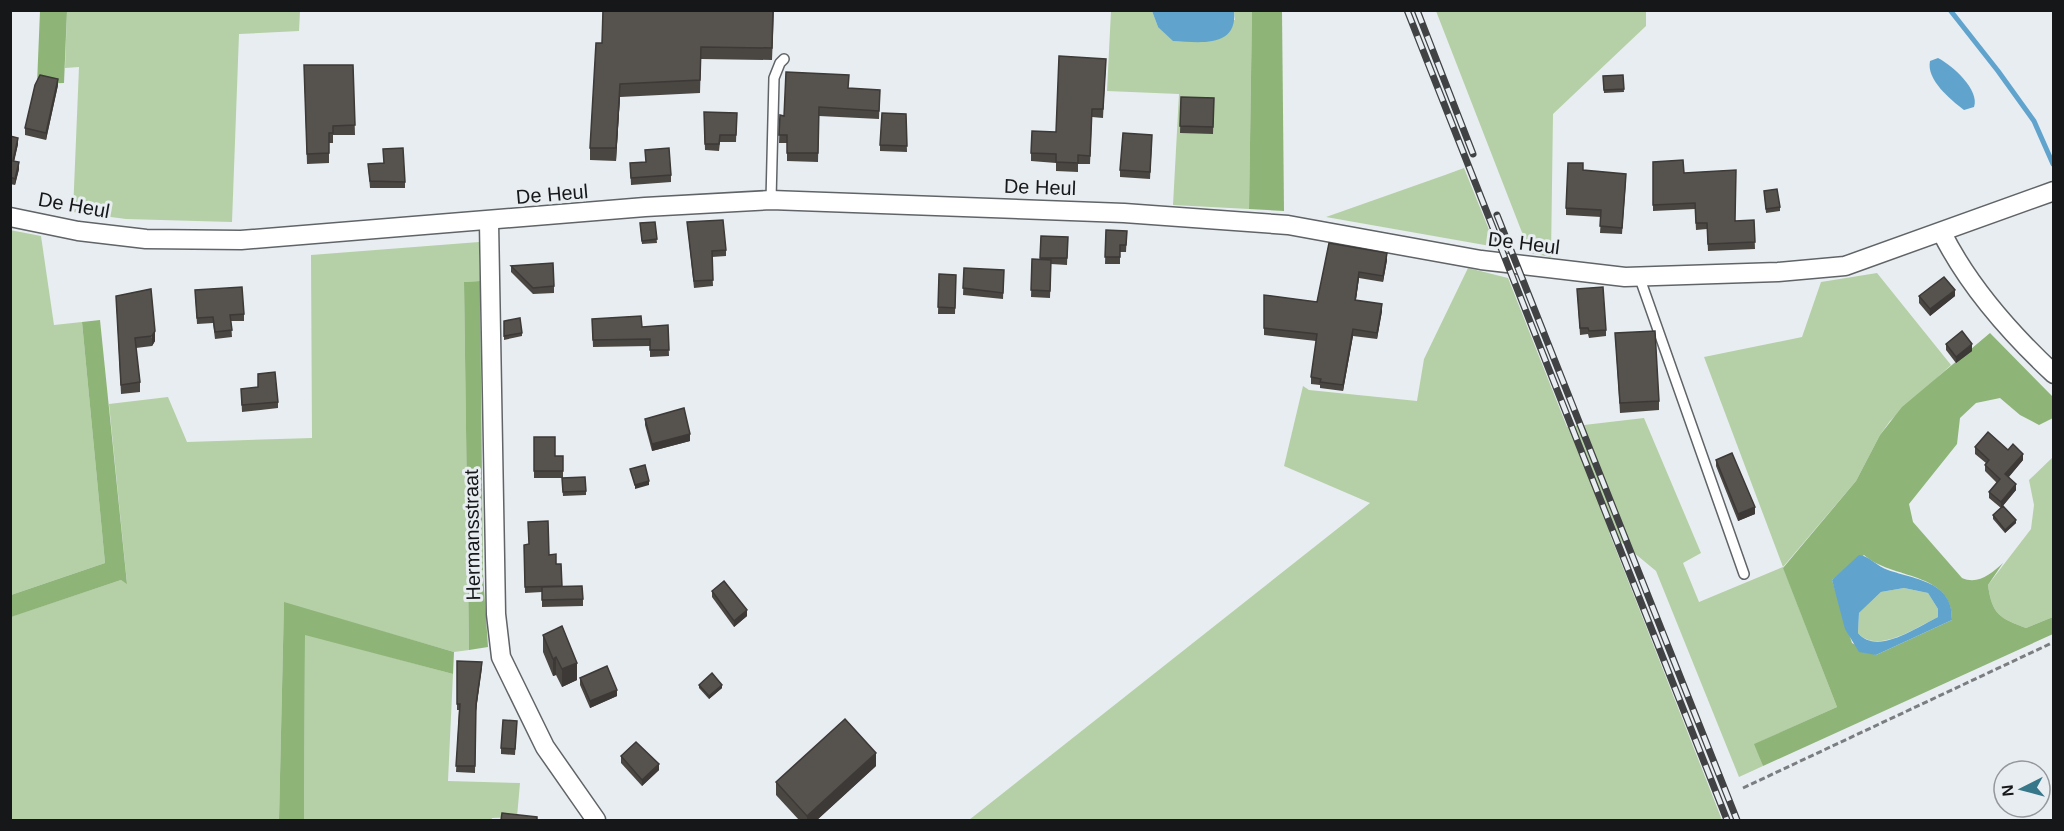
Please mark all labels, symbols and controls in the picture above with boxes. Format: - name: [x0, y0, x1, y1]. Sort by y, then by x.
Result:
- street label: De Heul: [1004, 175, 1076, 199]
- street label: De Heul: [515, 180, 589, 208]
- street label: De Heul: [37, 188, 111, 222]
- street label: De Heul: [1487, 228, 1561, 258]
- street label: Hermansstraat: [460, 469, 484, 601]
- north arrow: [1992, 759, 2052, 819]
- text: N: [1999, 784, 2017, 797]

